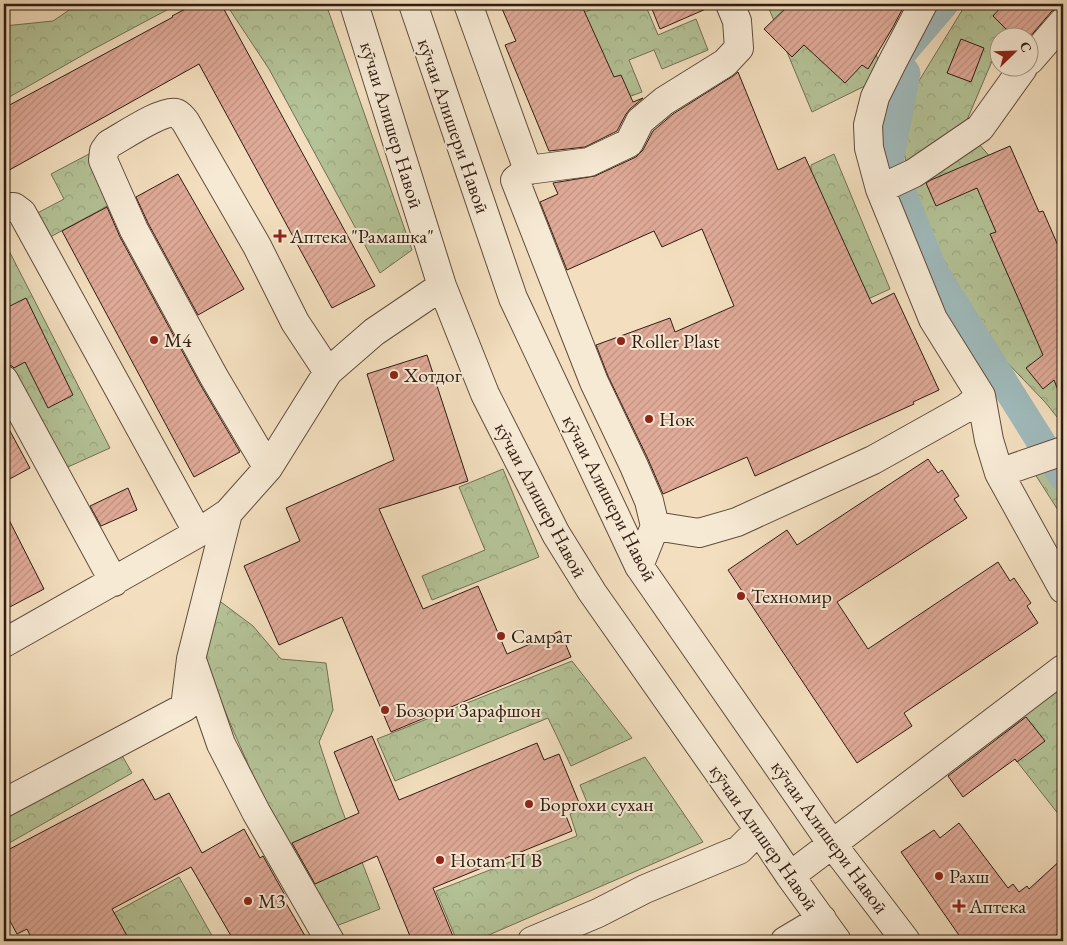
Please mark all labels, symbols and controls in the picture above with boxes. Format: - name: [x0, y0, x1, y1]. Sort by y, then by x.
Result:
- north arrow: [990, 28, 1040, 78]
- street label: кӯчаи Алишери Навоӣ: [412, 35, 496, 217]
- street label: кӯчаи Алишер Навоӣ: [354, 38, 430, 212]
- text: С: [1016, 39, 1036, 55]
- place label: Аптека "Рамашка": [289, 223, 434, 249]
- marker: Аптека "Рамашка": [274, 230, 286, 242]
- place label: М4: [164, 327, 192, 353]
- place label: Roller Plast: [631, 328, 720, 354]
- marker: М4: [148, 334, 160, 346]
- marker: Roller Plast: [615, 335, 627, 347]
- place label: Хотдог: [403, 362, 462, 388]
- marker: Хотдог: [388, 369, 400, 381]
- place label: Нок: [659, 406, 695, 432]
- street label: кӯчаи Алишери Навоӣ: [557, 410, 663, 586]
- marker: Нок: [643, 413, 655, 425]
- street label: кӯчаи Алишер Навоӣ: [489, 418, 593, 583]
- place label: Техномир: [751, 583, 832, 609]
- marker: Техномир: [735, 590, 747, 602]
- place label: Самрат: [511, 623, 572, 649]
- marker: Самрат: [495, 630, 507, 642]
- place label: Бозори Зарафшон: [395, 697, 541, 723]
- marker: Бозори Зарафшон: [379, 704, 391, 716]
- street label: кӯчаи Алишери Навоӣ: [766, 755, 895, 919]
- street label: кӯчаи Алишер Навоӣ: [704, 759, 825, 916]
- place label: Боргохи сухан: [539, 791, 654, 817]
- marker: Боргохи сухан: [523, 798, 535, 810]
- place label: Hotam П В: [450, 847, 542, 873]
- marker: Hotam П В: [434, 854, 446, 866]
- place label: Рахш: [949, 863, 990, 889]
- marker: Рахш: [933, 870, 945, 882]
- place label: М3: [258, 888, 286, 914]
- place label: Аптека: [968, 893, 1026, 919]
- marker: М3: [242, 895, 254, 907]
- marker: Аптека: [953, 900, 965, 912]

